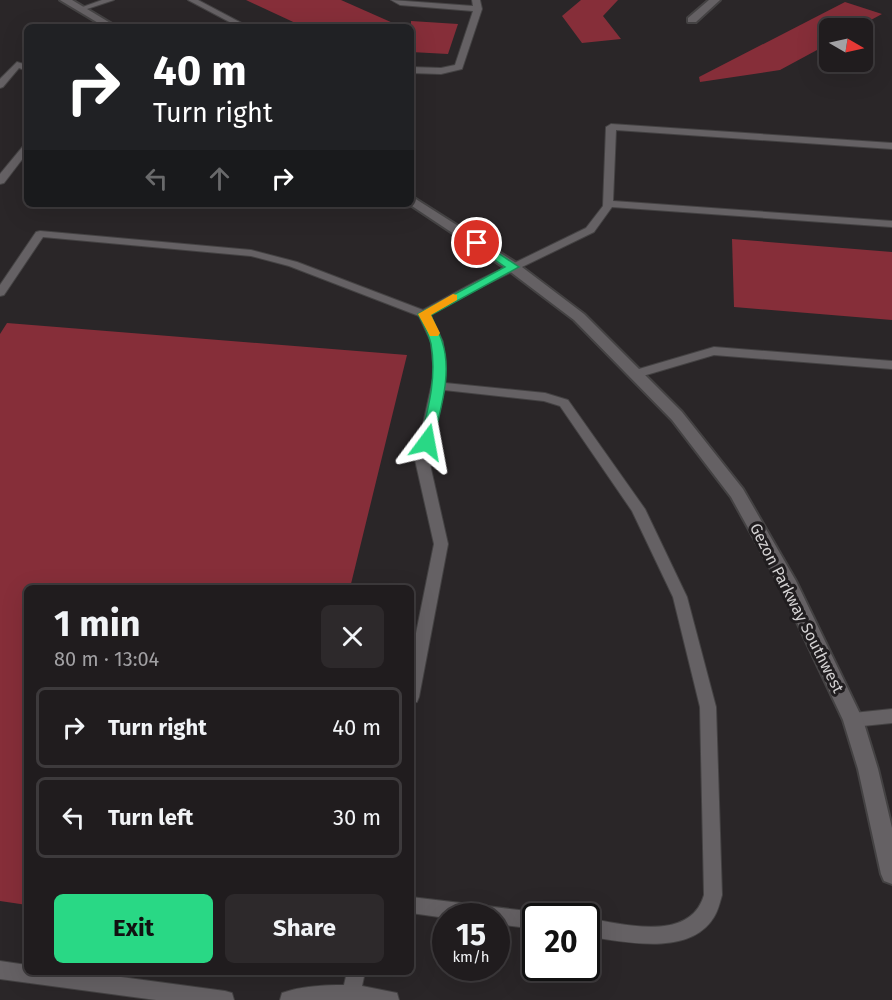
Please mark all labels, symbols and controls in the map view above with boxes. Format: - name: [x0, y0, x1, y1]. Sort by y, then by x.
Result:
- north arrow: [819, 18, 873, 72]
- map controls: [819, 18, 873, 72]
- text: 40 m: [153, 46, 247, 96]
- icon: right: [54, 48, 132, 126]
- text: Turn right: [153, 97, 273, 129]
- icon: left: [140, 162, 173, 195]
- icon: ahead: [203, 162, 236, 195]
- icon: right: [266, 162, 299, 195]
- pin: [451, 217, 502, 268]
- icon: arrive: [460, 226, 493, 259]
- position arrow: [395, 410, 459, 474]
- street label: Gezon Parkway Southwest: [746, 520, 848, 696]
- text: 1 min: [54, 602, 141, 646]
- button: close: [321, 605, 384, 668]
- text: 80 m · 13:04: [54, 647, 159, 671]
- icon: right: [57, 711, 90, 744]
- text: Turn right: [108, 714, 207, 741]
- text: 40 m: [332, 714, 381, 741]
- icon: left: [57, 801, 90, 834]
- text: Turn left: [108, 804, 193, 831]
- text: 30 m: [333, 804, 381, 831]
- button: Exit: [54, 894, 213, 963]
- button: Share: [225, 894, 384, 963]
- speed limit sign: 20: [522, 903, 600, 981]
- text: 15: [456, 917, 486, 953]
- text: km/h: [452, 948, 490, 966]

